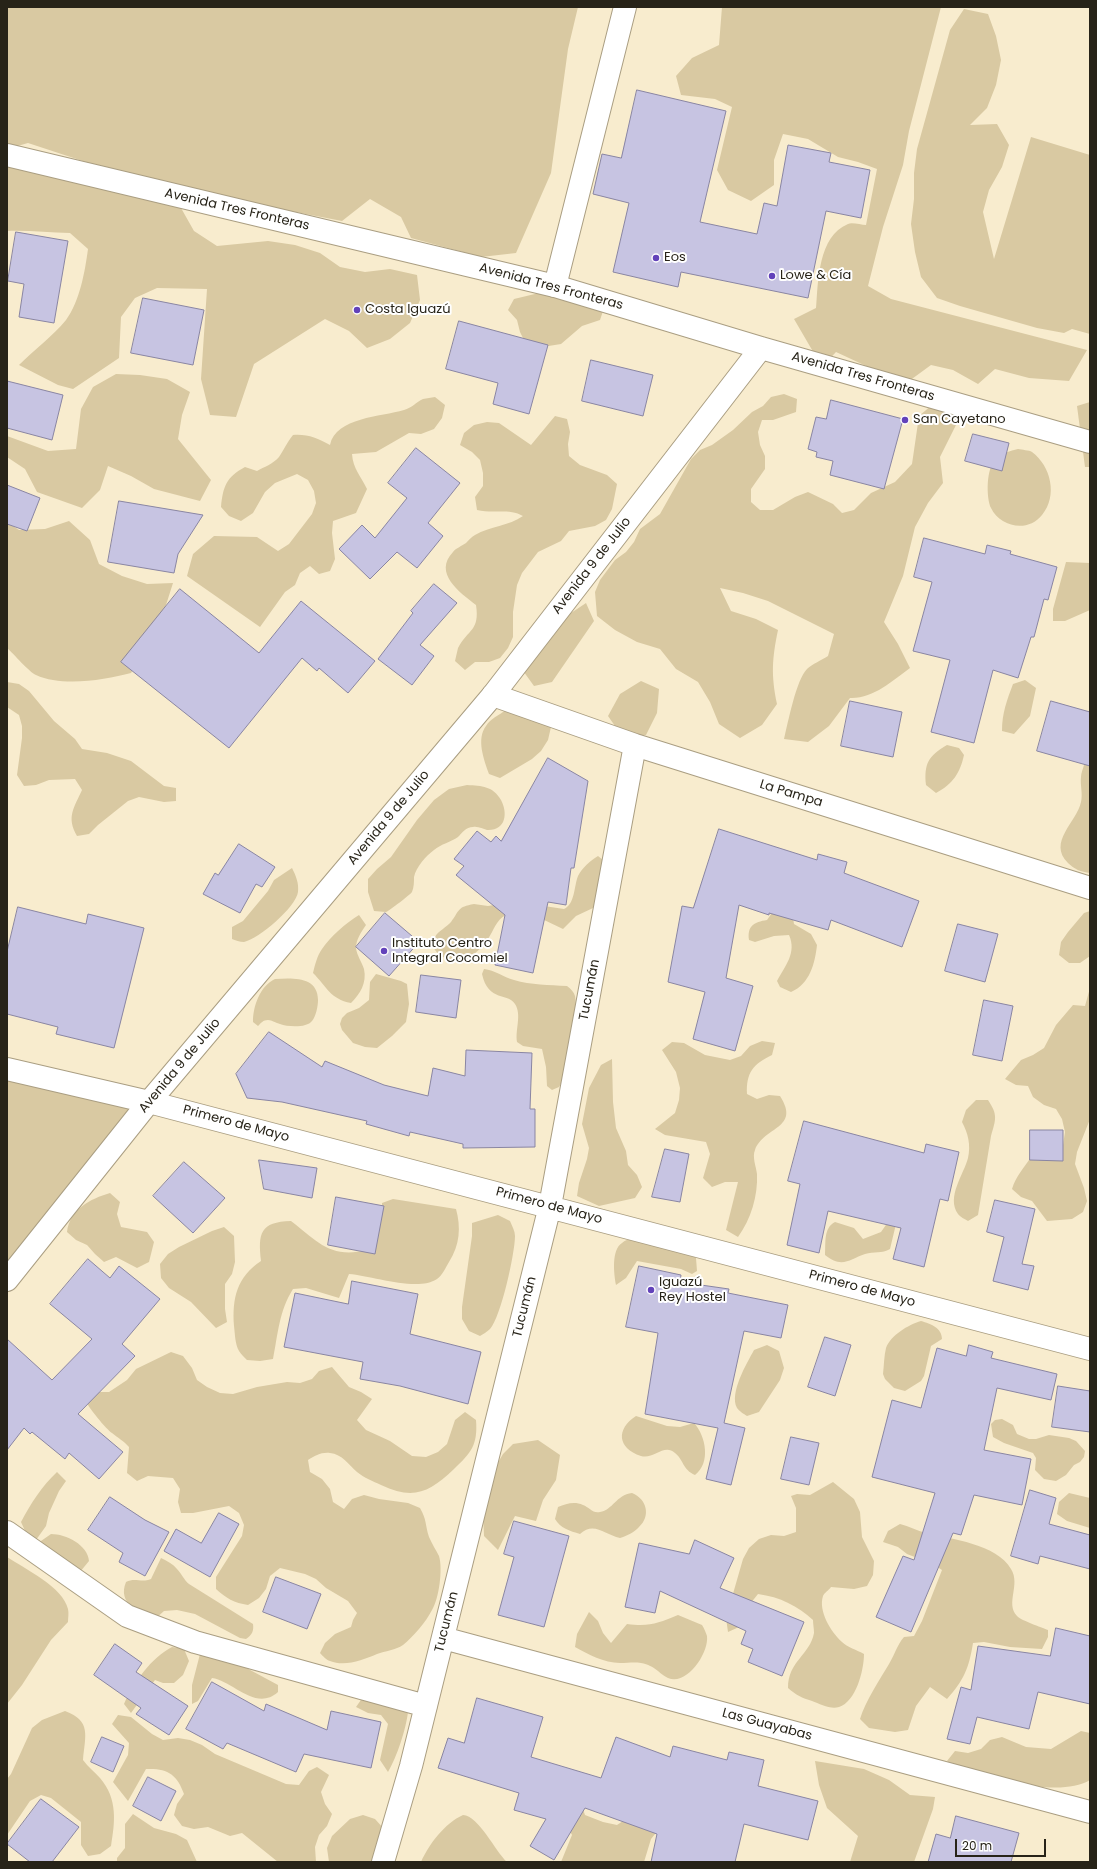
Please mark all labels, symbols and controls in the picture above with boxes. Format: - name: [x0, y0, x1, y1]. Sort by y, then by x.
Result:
- street label: Avenida Tres Fronteras: [163, 186, 311, 234]
- place label: Eos: [664, 250, 686, 266]
- marker: Eos: [651, 253, 661, 263]
- street label: Avenida Tres Fronteras: [477, 260, 625, 314]
- place label: Lowe & Cía: [780, 268, 851, 284]
- marker: Lowe & Cía: [767, 271, 777, 281]
- place label: Costa Iguazú: [365, 302, 450, 318]
- marker: Costa Iguazú: [352, 305, 362, 315]
- street label: Avenida Tres Fronteras: [790, 349, 936, 405]
- place label: San Cayetano: [913, 412, 1006, 428]
- marker: San Cayetano: [900, 415, 910, 425]
- street label: Avenida 9 de Julio: [549, 514, 635, 618]
- street label: Avenida 9 de Julio: [345, 768, 433, 868]
- street label: La Pampa: [758, 777, 824, 811]
- place label: Instituto Centro Integral Cocomiel: [392, 936, 508, 967]
- marker: Instituto Centro Integral Cocomiel: [379, 946, 389, 956]
- street label: Tucumán: [576, 958, 604, 1022]
- street label: Avenida 9 de Julio: [136, 1016, 224, 1116]
- street label: Primero de Mayo: [181, 1102, 291, 1146]
- street label: Primero de Mayo: [494, 1184, 604, 1228]
- street label: Primero de Mayo: [807, 1267, 917, 1311]
- street label: Tucumán: [510, 1275, 540, 1339]
- place label: Iguazú Rey Hostel: [659, 1275, 726, 1306]
- marker: Iguazú Rey Hostel: [646, 1285, 656, 1295]
- street label: Tucumán: [432, 1590, 462, 1654]
- street label: Las Guayabas: [720, 1706, 814, 1744]
- scale bar: [957, 1831, 1048, 1857]
- text: 20 m: [962, 1837, 992, 1854]

